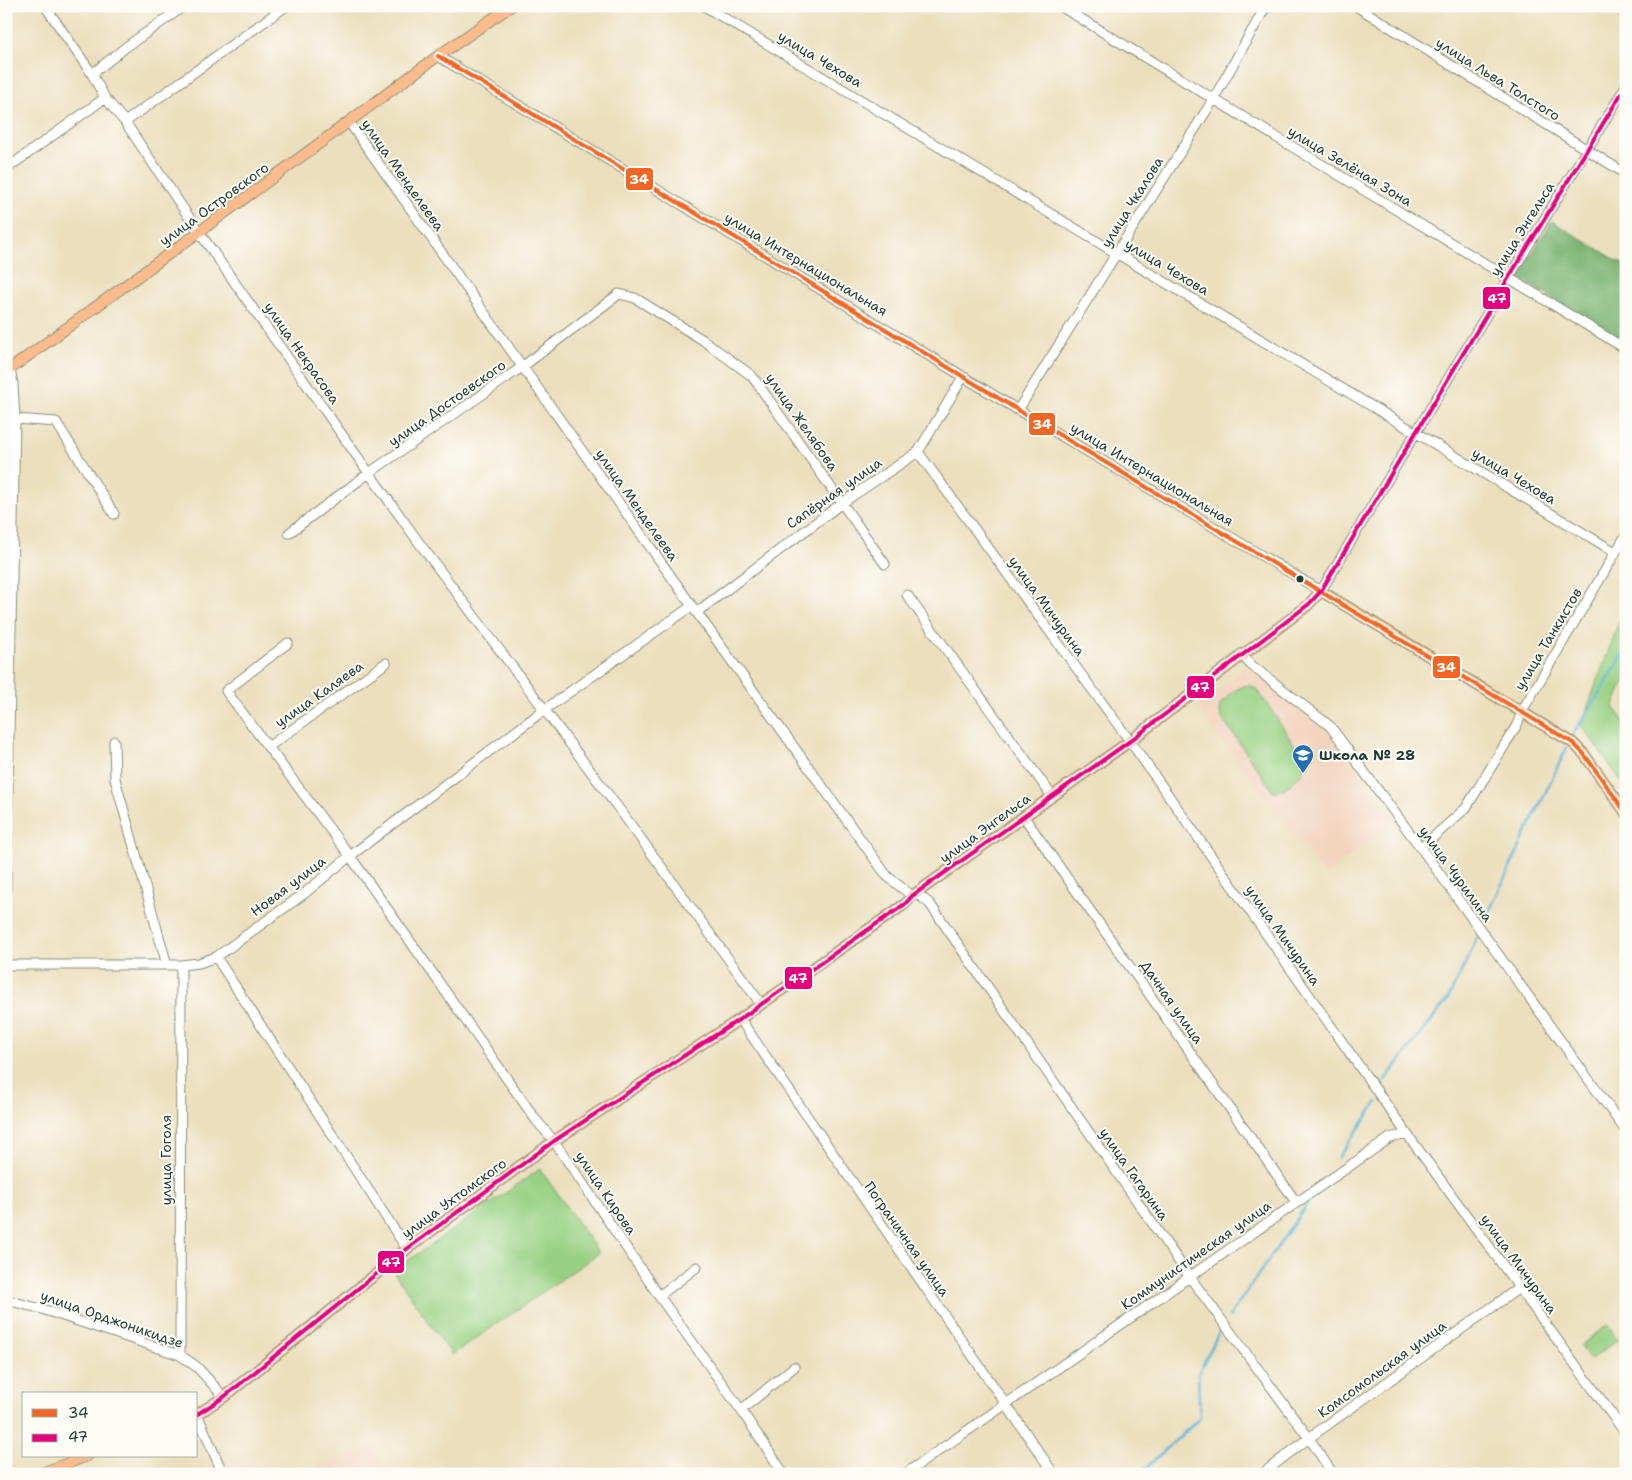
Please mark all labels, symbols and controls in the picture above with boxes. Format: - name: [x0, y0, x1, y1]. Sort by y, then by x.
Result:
- street label: улица Чехова: [775, 27, 866, 91]
- street label: улица Льва Толстого: [1432, 33, 1564, 125]
- street label: улица Менделеева: [358, 115, 449, 235]
- street label: улица Зелёная Зона: [1285, 122, 1416, 210]
- street label: улица Чкалова: [1097, 153, 1167, 251]
- street label: улица Островского: [156, 158, 272, 250]
- line badge: 34: [625, 167, 654, 191]
- text: 34: [629, 170, 649, 188]
- street label: улица Энгельса: [1486, 178, 1558, 280]
- street label: улица Интернациональная: [721, 208, 891, 320]
- street label: улица Чехова: [1122, 235, 1213, 299]
- line badge: 47: [1482, 286, 1511, 310]
- text: 47: [1487, 289, 1507, 307]
- street label: улица Некрасова: [260, 299, 344, 408]
- street label: улица Достоевского: [385, 356, 509, 450]
- street label: улица Желябова: [762, 370, 843, 475]
- line badge: 34: [1028, 412, 1056, 436]
- text: 34: [1032, 415, 1052, 433]
- street label: улица Интернациональная: [1067, 418, 1237, 530]
- street label: улица Чехова: [1469, 444, 1560, 508]
- street label: улица Менделеева: [592, 445, 683, 565]
- street label: Сапёрная улица: [783, 453, 885, 533]
- street label: улица Мичурина: [1005, 553, 1089, 660]
- unlabelled marker: [1295, 574, 1305, 584]
- street label: улица Танкистов: [1510, 584, 1586, 694]
- line badge: 34: [1432, 655, 1461, 679]
- street label: улица Каляева: [271, 657, 367, 731]
- text: 34: [1436, 658, 1456, 676]
- line badge: 47: [1186, 675, 1215, 699]
- text: 47: [1190, 678, 1210, 696]
- school or university icon: Школа № 28: [1291, 743, 1315, 774]
- place label: Школа № 28: [1319, 746, 1415, 764]
- street label: улица Энгельса: [936, 789, 1034, 867]
- street label: улица Чурилина: [1415, 822, 1497, 926]
- street label: Новая улица: [247, 852, 329, 920]
- street label: улица Мичурина: [1242, 881, 1325, 989]
- street label: Дачная улица: [1137, 957, 1208, 1047]
- line badge: 47: [784, 966, 813, 990]
- text: 47: [788, 969, 808, 987]
- street label: улица Гоголя: [157, 1115, 175, 1205]
- street label: улица Гагарина: [1095, 1124, 1173, 1224]
- street label: улица Кирова: [571, 1148, 641, 1239]
- street label: улица Ухтомского: [398, 1154, 510, 1242]
- street label: Пограничная улица: [861, 1178, 954, 1300]
- street label: Коммунистическая улица: [1118, 1196, 1275, 1314]
- street label: улица Мичурина: [1477, 1211, 1561, 1318]
- line badge: 47: [377, 1250, 405, 1274]
- text: 47: [381, 1253, 401, 1271]
- street label: улица Орджоникидзе: [38, 1286, 186, 1352]
- street label: Комсомольская улица: [1314, 1316, 1450, 1422]
- legend: [22, 1392, 198, 1458]
- text: 34: [68, 1403, 88, 1423]
- text: 47: [68, 1427, 88, 1447]

